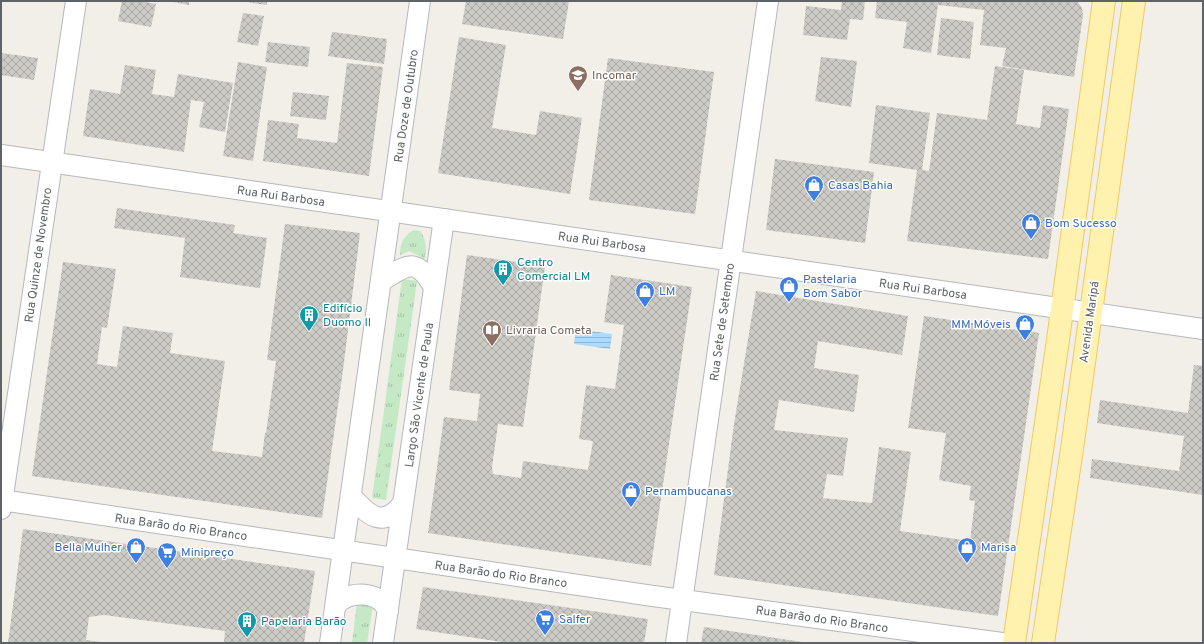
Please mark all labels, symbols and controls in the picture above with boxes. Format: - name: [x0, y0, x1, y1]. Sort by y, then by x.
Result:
- street label: Rua Doze de Outubro: [391, 48, 423, 164]
- school or university icon: Incomar: [567, 64, 589, 92]
- place label: Incomar: [592, 68, 637, 84]
- shop icon: Casas Bahia: [803, 174, 825, 202]
- place label: Casas Bahia: [828, 178, 893, 194]
- street label: Rua Rui Barbosa: [236, 183, 326, 211]
- street label: Rua Quinze de Novembro: [22, 186, 56, 324]
- shop icon: Bom Sucesso: [1020, 212, 1042, 240]
- place label: Bom Sucesso: [1045, 216, 1117, 232]
- street label: Rua Rui Barbosa: [557, 229, 647, 257]
- place label: Centro Comercial LM: [517, 255, 590, 285]
- building icon: Centro Comercial LM: [492, 258, 514, 286]
- street label: Rua Sete de Setembro: [707, 262, 739, 382]
- place label: Pastelaria Bom Sabor: [803, 272, 863, 302]
- shop icon: Pastelaria Bom Sabor: [778, 275, 800, 303]
- street label: Rua Rui Barbosa: [878, 276, 968, 304]
- shop icon: LM: [634, 280, 656, 308]
- street label: Avenida Maripá: [1076, 280, 1104, 364]
- place label: LM: [659, 284, 675, 300]
- place label: Edifício Duomo II: [323, 301, 371, 331]
- building icon: Edifício Duomo II: [298, 304, 320, 332]
- shop icon: MM Móveis: [1014, 313, 1036, 341]
- place label: MM Móveis: [951, 317, 1011, 333]
- library icon: Livraria Cometa: [481, 319, 503, 347]
- street label: Largo São Vicente de Paula: [402, 322, 438, 469]
- place label: Livraria Cometa: [506, 323, 592, 339]
- shop icon: Pernambucanas: [620, 480, 642, 508]
- place label: Pernambucanas: [645, 484, 732, 500]
- street label: Rua Barão do Rio Branco: [114, 511, 249, 545]
- shop icon: Bella Mulher: [125, 536, 147, 564]
- shop icon: Marisa: [956, 536, 978, 564]
- place label: Bella Mulher: [54, 540, 122, 556]
- place label: Marisa: [981, 540, 1016, 556]
- supermarket icon: Minipreço: [156, 541, 178, 569]
- place label: Minipreço: [181, 545, 234, 561]
- street label: Rua Barão do Rio Branco: [434, 558, 569, 592]
- street label: Rua Barão do Rio Branco: [755, 603, 890, 637]
- supermarket icon: Salfer: [534, 608, 556, 636]
- building icon: Papelaria Barão: [236, 610, 258, 638]
- place label: Salfer: [559, 612, 591, 628]
- place label: Papelaria Barão: [261, 614, 347, 630]

